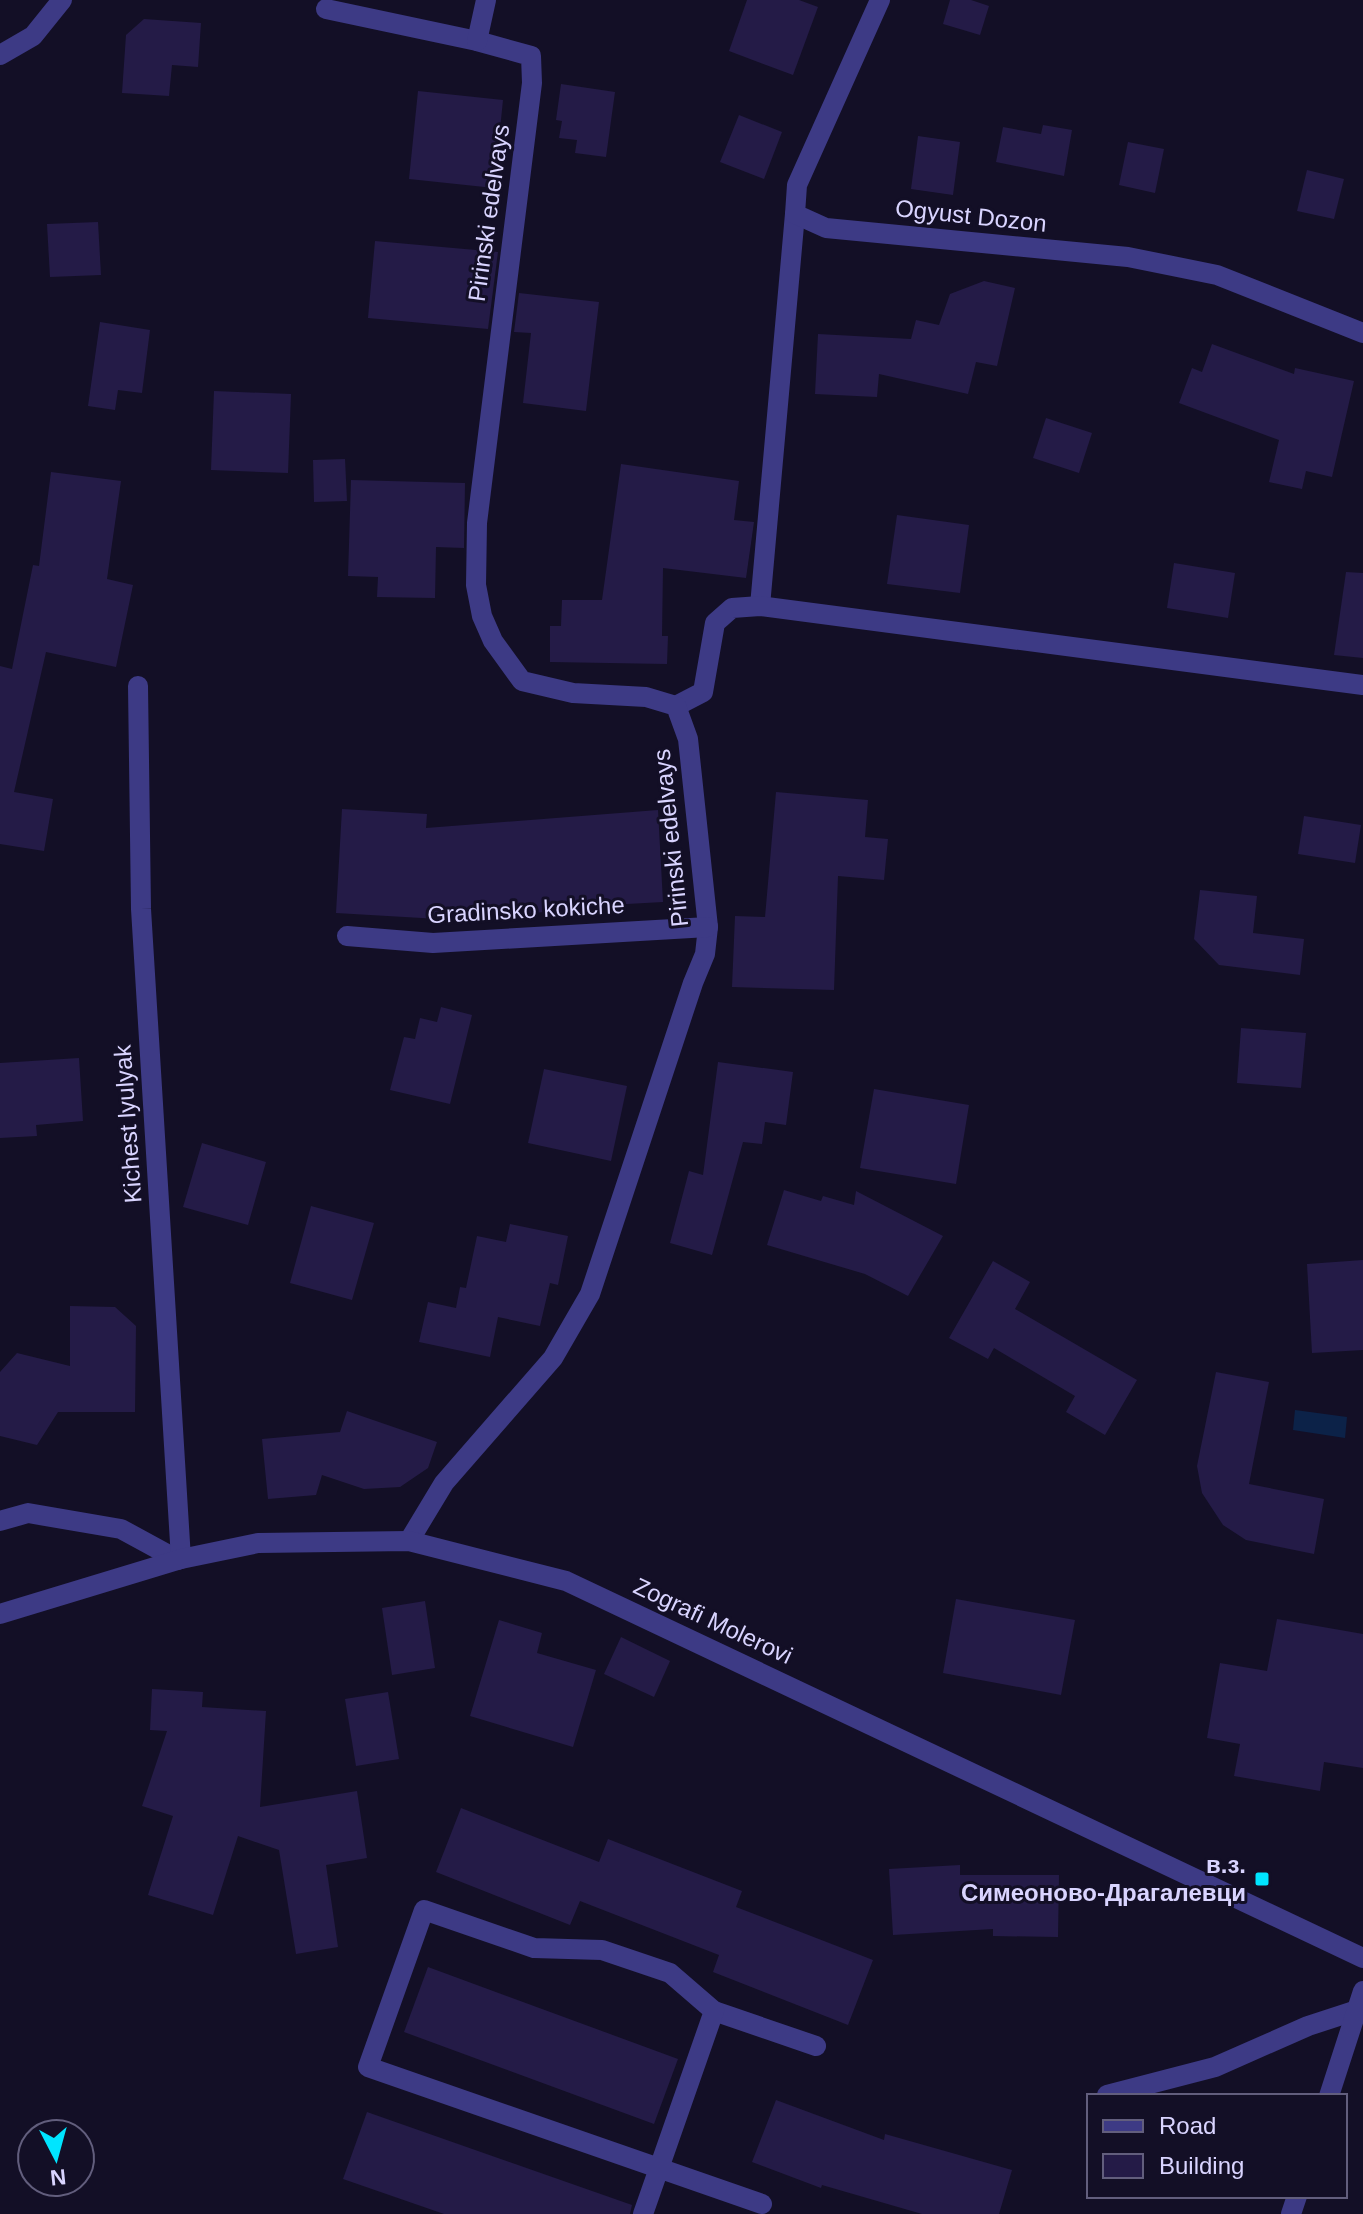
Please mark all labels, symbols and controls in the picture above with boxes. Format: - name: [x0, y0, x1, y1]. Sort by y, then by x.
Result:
- street label: Pirinski edelvays: [463, 123, 514, 303]
- street label: Ogyust Dozon: [894, 194, 1048, 237]
- street label: Pirinski edelvays: [648, 748, 693, 928]
- street label: Gradinsko kokiche: [427, 891, 625, 928]
- street label: Kichest lyulyak: [108, 1043, 147, 1204]
- street label: Zografi Molerovi: [630, 1572, 797, 1669]
- place label: в.з. Симеоново-Драгалевци: [961, 1851, 1246, 1906]
- marker: в.з. Симеоново-Драгалевци: [1253, 1870, 1271, 1888]
- legend: [1087, 2094, 1347, 2198]
- text: Road: [1159, 2112, 1216, 2139]
- north arrow: [16, 2118, 96, 2198]
- text: Building: [1159, 2152, 1244, 2179]
- text: N: [49, 2164, 67, 2191]

